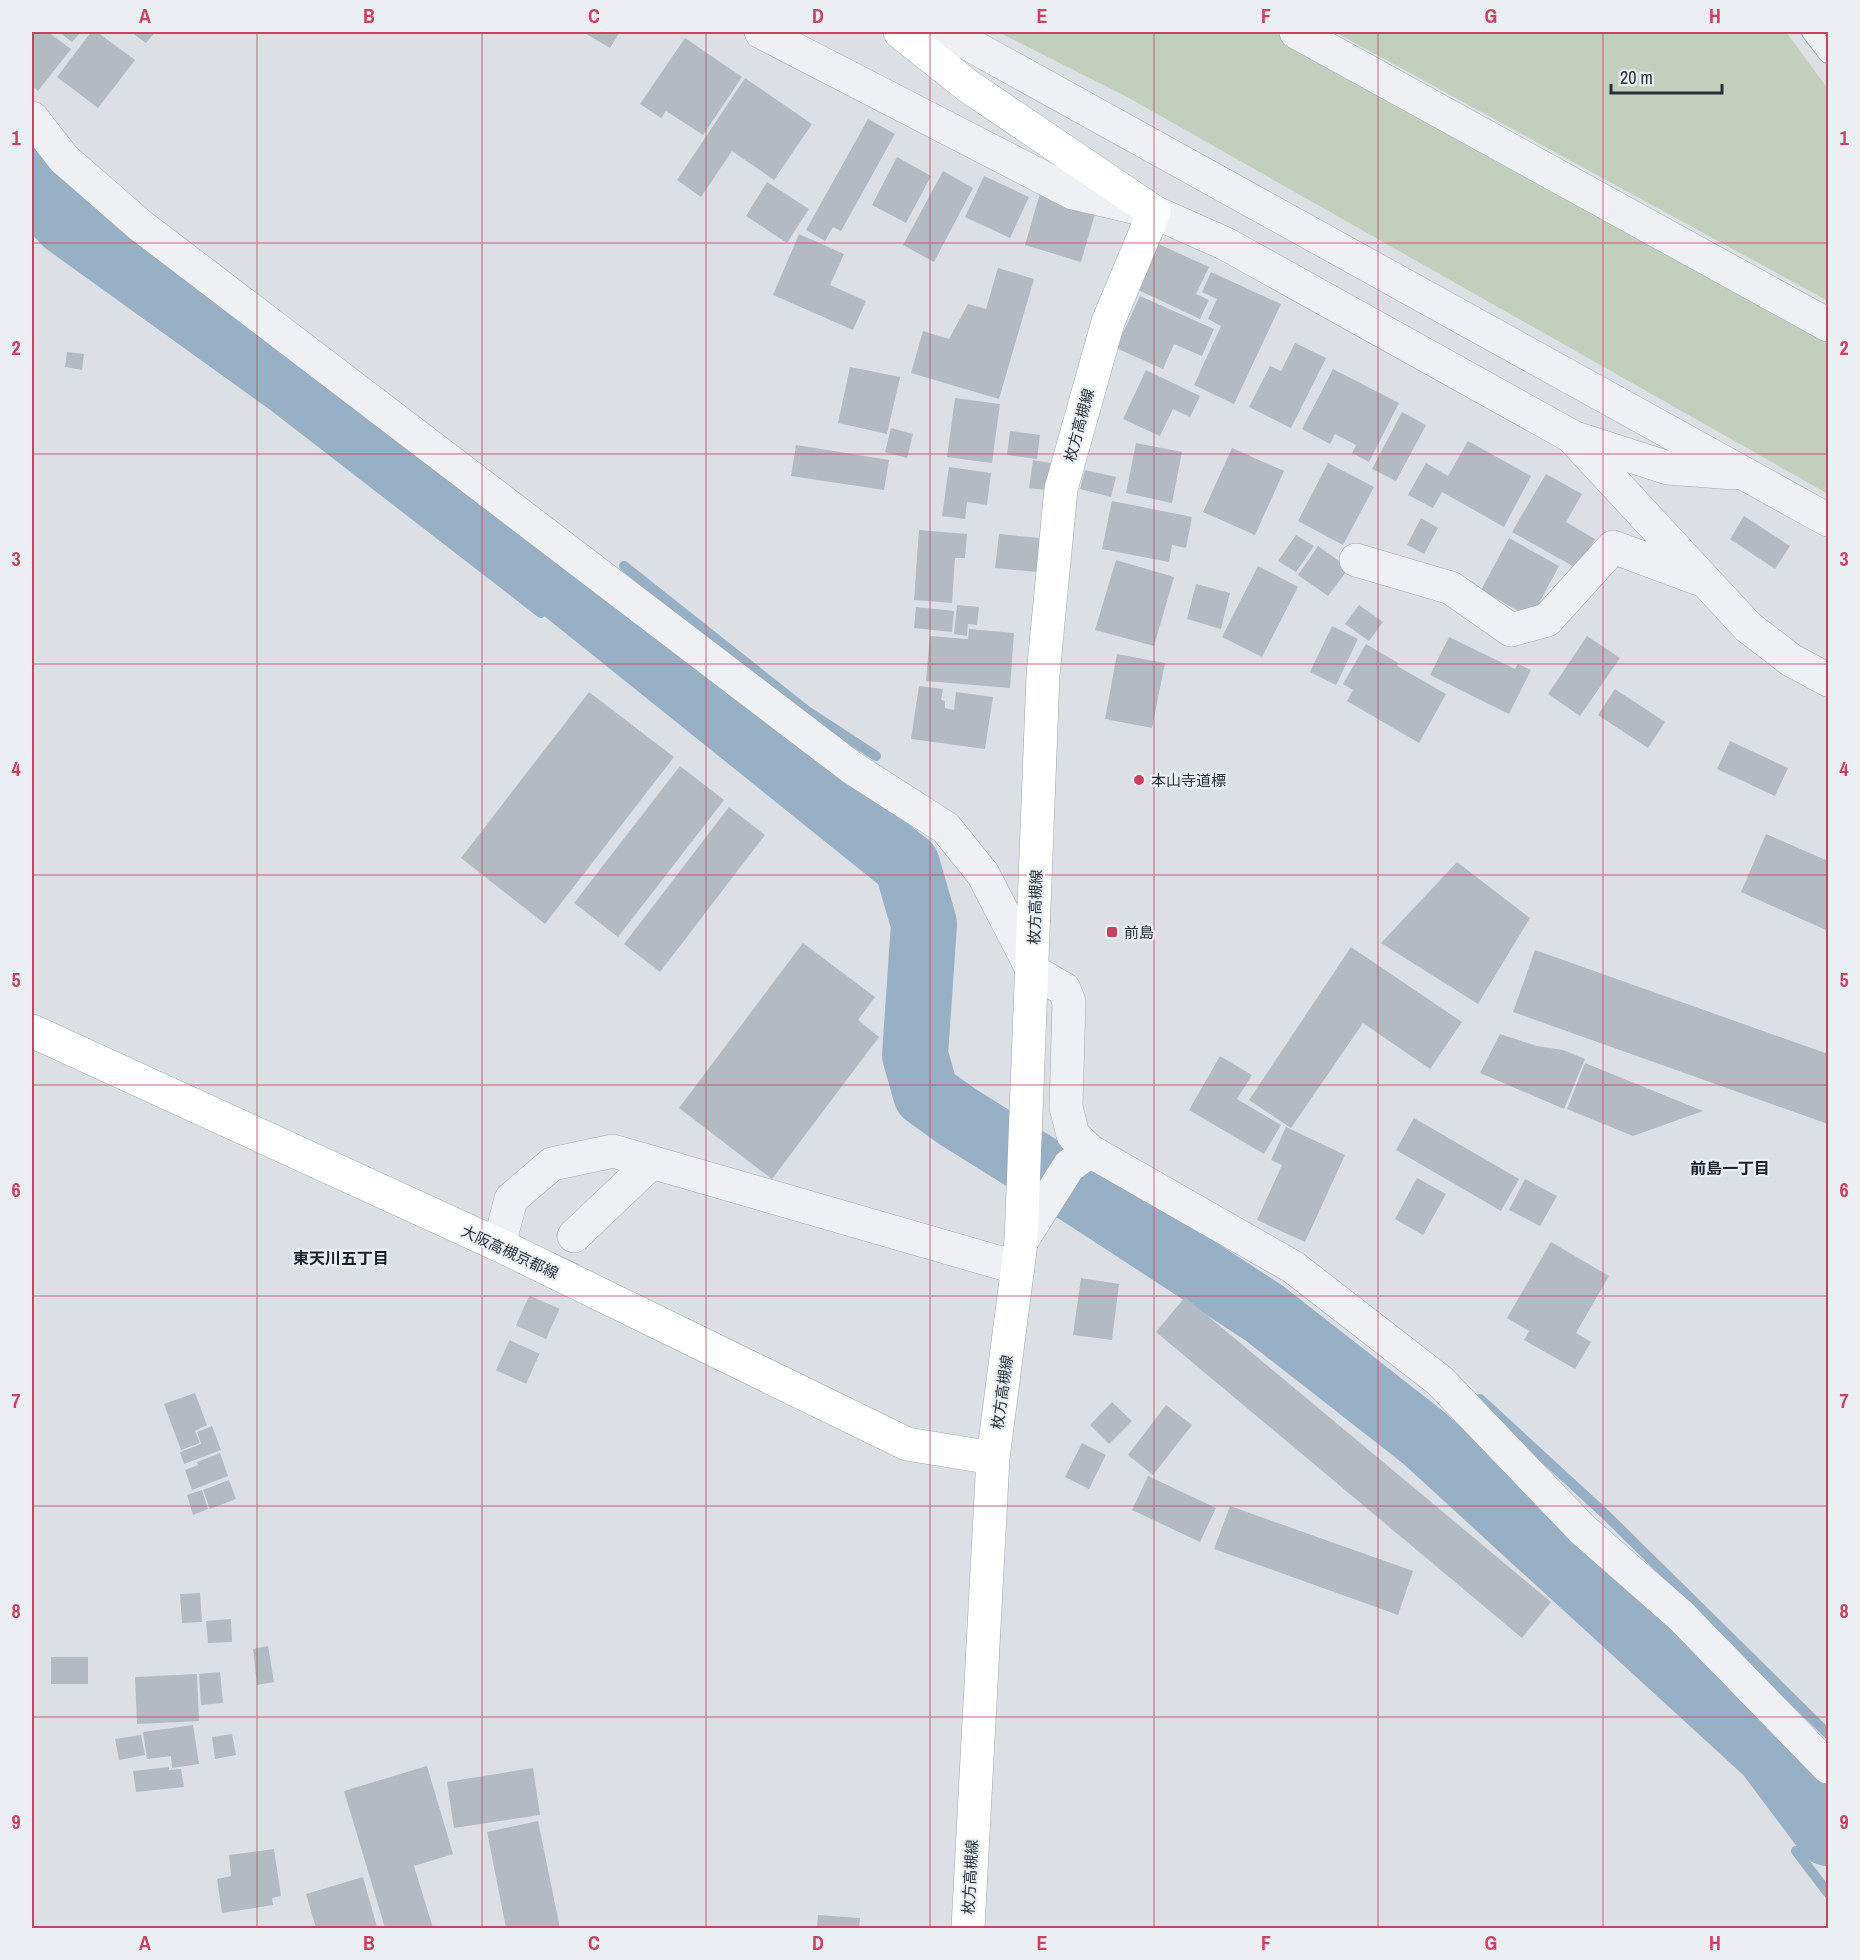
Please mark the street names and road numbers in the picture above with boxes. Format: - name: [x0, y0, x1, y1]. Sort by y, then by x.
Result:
- street label: 枚方高槻線: [1059, 386, 1099, 464]
- street label: 枚方高槻線: [1023, 869, 1047, 945]
- street label: 大阪高槻京都線: [458, 1220, 562, 1284]
- street label: 枚方高槻線: [986, 1353, 1018, 1431]
- street label: 枚方高槻線: [958, 1839, 982, 1915]

